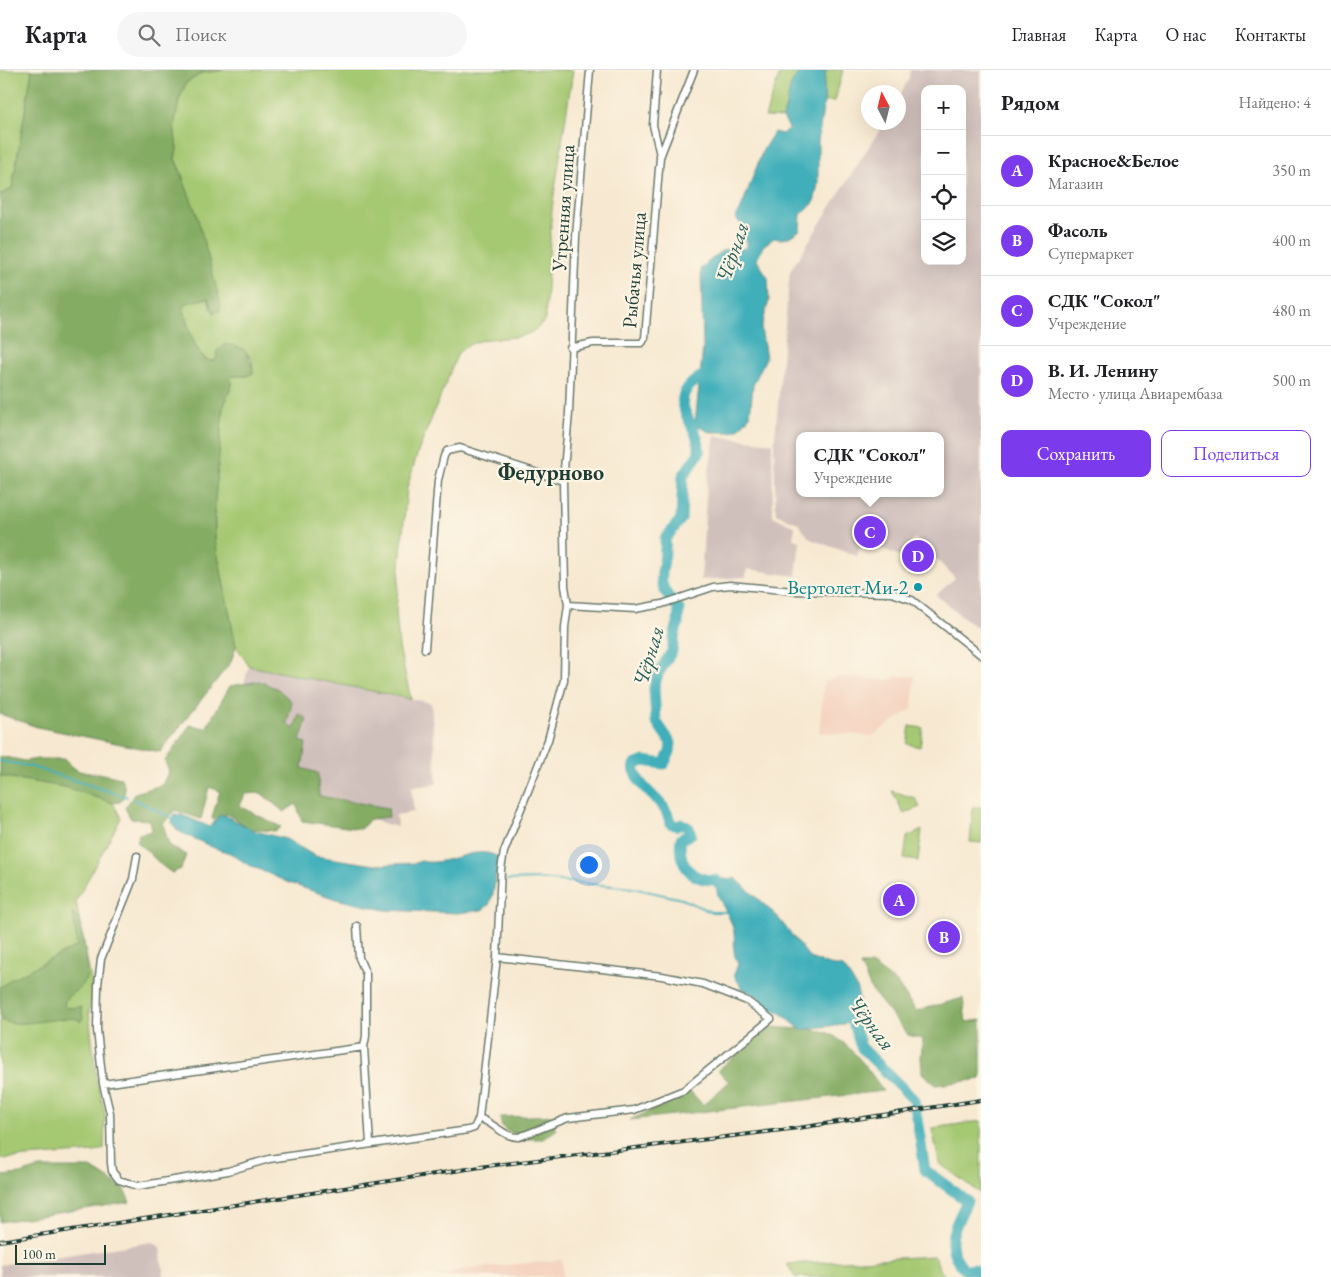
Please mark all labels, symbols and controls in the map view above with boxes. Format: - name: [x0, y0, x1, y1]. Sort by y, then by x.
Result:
- search box: [117, 12, 467, 57]
- text: Карта: [25, 19, 87, 50]
- icon: search: [135, 21, 163, 49]
- text: Поиск: [175, 22, 227, 47]
- text: Главная: [1012, 23, 1066, 46]
- text: Карта: [1094, 23, 1137, 46]
- text: О нас: [1165, 23, 1207, 46]
- text: Контакты: [1235, 23, 1306, 46]
- north arrow: [861, 85, 906, 130]
- map controls: [921, 85, 966, 265]
- button: +: [921, 85, 966, 130]
- text: Рядом: [1001, 89, 1060, 116]
- text: Найдено: 4: [1239, 92, 1311, 113]
- button: −: [921, 130, 966, 175]
- street label: Утренняя улица: [546, 144, 580, 273]
- text: Красное&Белое: [1048, 148, 1179, 173]
- text: A: [1011, 160, 1023, 181]
- text: 350 m: [1272, 160, 1311, 181]
- text: Магазин: [1048, 173, 1103, 194]
- button: locate: [921, 175, 966, 220]
- street label: Рыбачья улица: [616, 211, 652, 329]
- water label: Чёрная: [709, 218, 755, 286]
- text: Фасоль: [1048, 218, 1108, 243]
- button: layers: [921, 220, 966, 265]
- text: B: [1012, 230, 1022, 251]
- text: 400 m: [1272, 230, 1311, 251]
- text: Супермаркет: [1048, 243, 1134, 264]
- text: СДК "Сокол": [1048, 288, 1161, 313]
- text: C: [1011, 300, 1023, 321]
- text: 480 m: [1272, 300, 1311, 321]
- text: Учреждение: [1048, 313, 1126, 334]
- text: В. И. Ленину: [1048, 358, 1158, 383]
- text: D: [1011, 370, 1023, 391]
- text: 500 m: [1272, 370, 1311, 391]
- text: Место · улица Авиарембаза: [1048, 383, 1223, 404]
- button: Сохранить: [1001, 430, 1151, 477]
- button: Поделиться: [1161, 430, 1311, 477]
- popup: [796, 432, 944, 497]
- text: СДК "Сокол": [814, 442, 926, 467]
- district label: Федурново: [498, 458, 604, 487]
- text: Учреждение: [814, 467, 892, 488]
- pin: C: [854, 513, 886, 551]
- pin: D: [902, 537, 934, 575]
- place label: Вертолет Ми-2: [787, 574, 908, 600]
- marker: Вертолет Ми-2: [912, 581, 924, 593]
- water label: Чёрная: [626, 622, 670, 690]
- your location: [576, 852, 602, 878]
- pin: A: [883, 881, 915, 919]
- pin: B: [928, 918, 960, 956]
- water label: Чёрная: [843, 990, 901, 1056]
- scale bar: [15, 1242, 106, 1265]
- text: 100 m: [22, 1245, 56, 1263]

